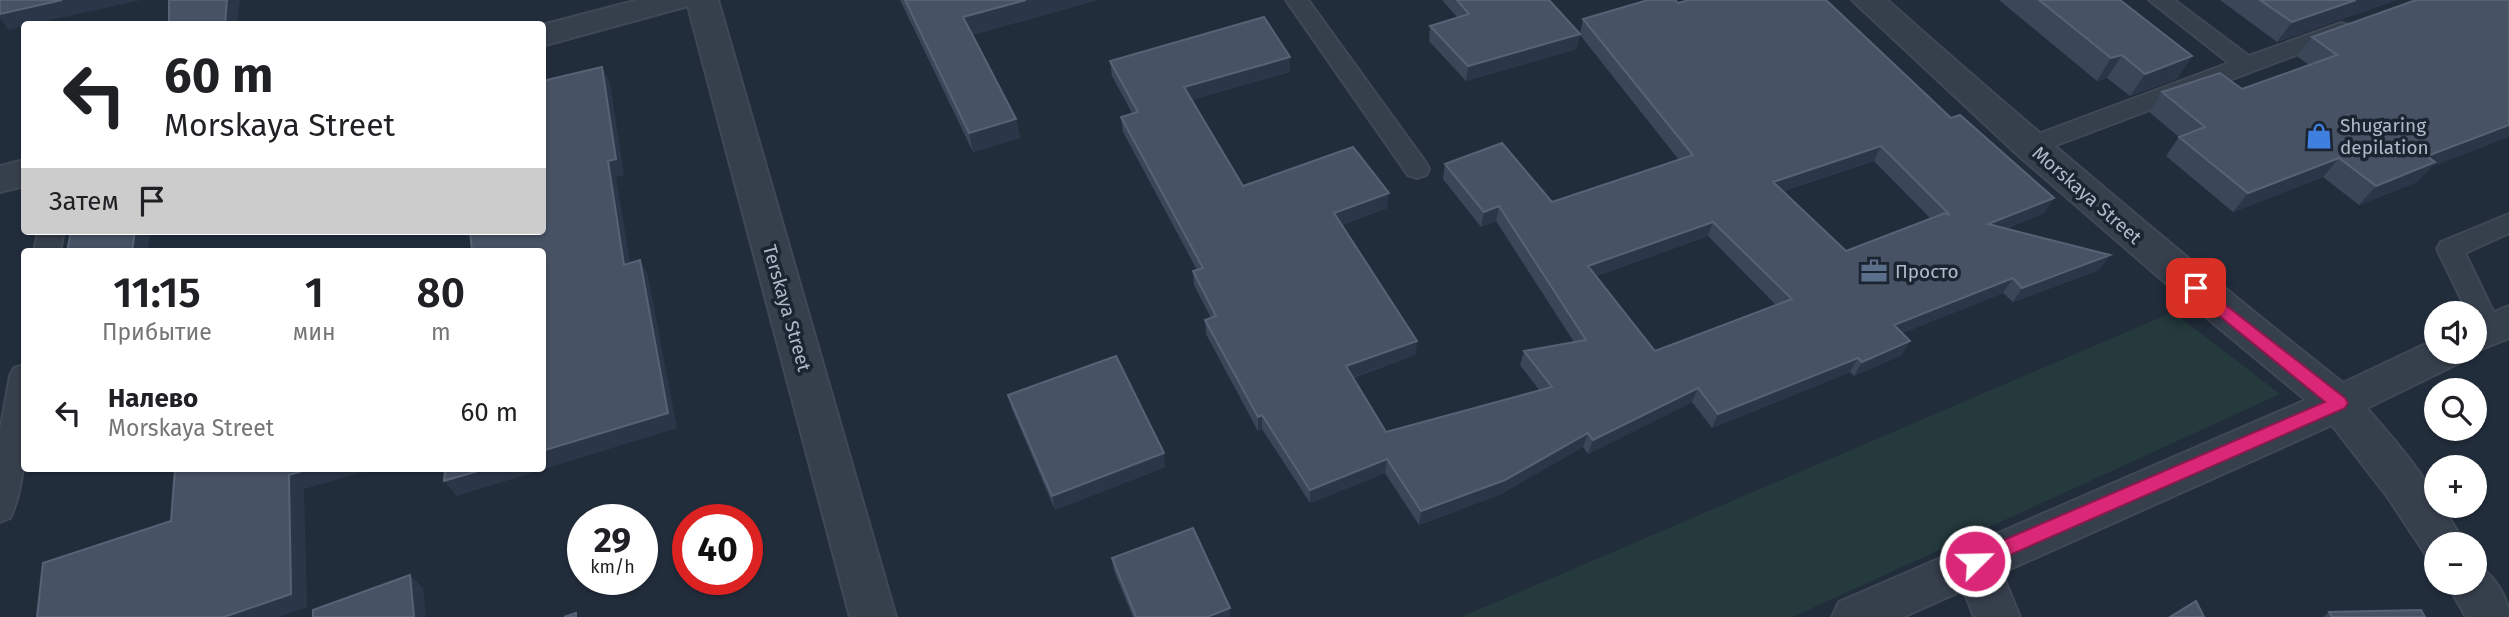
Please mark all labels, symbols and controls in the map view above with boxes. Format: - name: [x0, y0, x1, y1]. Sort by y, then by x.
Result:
- text: 60 m: [164, 46, 273, 105]
- icon: left: [49, 49, 140, 140]
- text: Morskaya Street: [164, 106, 395, 144]
- place label: Shugaring depilation: [2340, 114, 2429, 159]
- shop icon: Shugaring depilation: [2304, 121, 2334, 151]
- street label: Morskaya Street: [2028, 141, 2146, 249]
- icon: arrive: [133, 182, 171, 220]
- text: Затем: [49, 186, 119, 217]
- street label: Terskaya Street: [758, 242, 816, 374]
- office icon: Просто: [1859, 256, 1889, 286]
- pin: [2166, 258, 2226, 318]
- place label: Просто: [1895, 260, 1958, 283]
- text: 11:15: [113, 268, 201, 318]
- text: 1: [305, 268, 324, 318]
- text: 80: [417, 268, 465, 318]
- icon: arrive: [2177, 269, 2215, 307]
- map controls: [2424, 301, 2487, 595]
- button: sound: [2424, 301, 2487, 364]
- text: Прибытие: [102, 318, 212, 346]
- text: мин: [293, 318, 336, 346]
- text: m: [431, 318, 451, 346]
- button: search: [2424, 378, 2487, 441]
- text: Налево: [108, 383, 198, 414]
- icon: left: [49, 394, 87, 432]
- text: 60 m: [460, 397, 518, 428]
- text: Morskaya Street: [108, 414, 274, 442]
- button: +: [2424, 455, 2487, 518]
- speed limit sign: 40: [672, 504, 763, 595]
- text: 29: [594, 519, 631, 561]
- position arrow: [1938, 524, 2012, 598]
- button: −: [2424, 532, 2487, 595]
- text: km/h: [590, 556, 635, 578]

